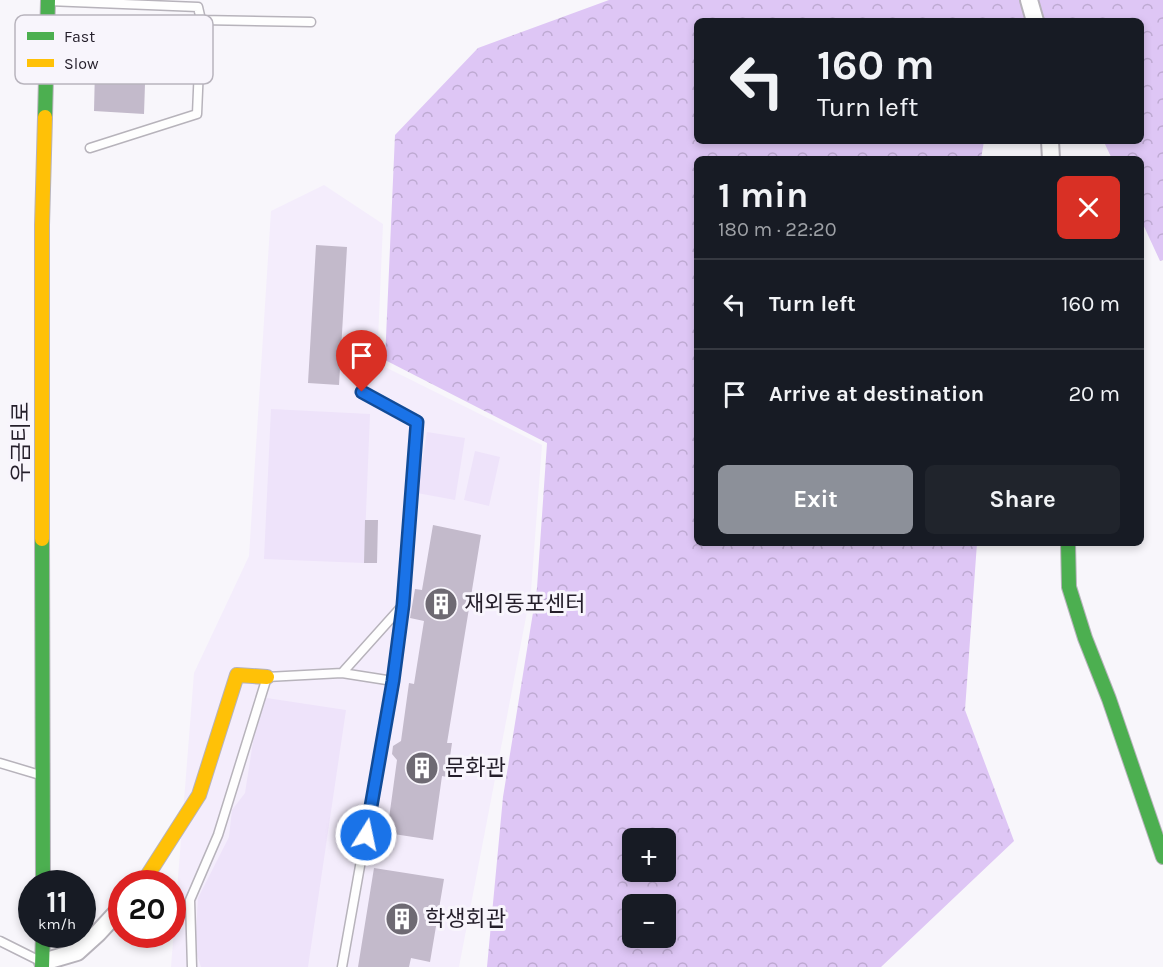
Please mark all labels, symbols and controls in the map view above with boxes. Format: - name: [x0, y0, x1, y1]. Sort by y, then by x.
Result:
- legend: [15, 15, 213, 84]
- text: Fast: [64, 27, 95, 46]
- text: 160 m: [817, 40, 935, 90]
- icon: left: [718, 42, 796, 120]
- text: Slow: [64, 54, 99, 73]
- text: Turn left: [817, 91, 918, 123]
- text: 1 min: [718, 174, 808, 216]
- button: close: [1057, 176, 1120, 239]
- text: 180 m · 22:20: [718, 218, 837, 241]
- icon: left: [718, 288, 751, 321]
- text: Turn left: [769, 291, 856, 317]
- text: 160 m: [1061, 291, 1120, 317]
- pin: [336, 330, 387, 392]
- icon: arrive: [345, 339, 378, 372]
- icon: arrive: [718, 378, 751, 411]
- text: Arrive at destination: [769, 381, 984, 407]
- text: 20 m: [1068, 381, 1120, 407]
- street label: 우금티로: [8, 402, 34, 482]
- button: Exit: [718, 465, 913, 534]
- button: Share: [925, 465, 1120, 534]
- building icon: 재외동포센터: [423, 586, 459, 622]
- place label: 재외동포센터: [464, 591, 585, 617]
- building icon: 문화관: [404, 750, 440, 786]
- place label: 문화관: [445, 755, 506, 781]
- position arrow: [334, 803, 398, 867]
- map controls: [622, 828, 676, 948]
- button: +: [622, 828, 676, 882]
- speed limit sign: 20: [108, 870, 186, 948]
- text: 11: [46, 884, 68, 920]
- button: −: [622, 894, 676, 948]
- building icon: 학생회관: [384, 901, 420, 937]
- place label: 학생회관: [425, 906, 506, 932]
- text: km/h: [38, 915, 76, 933]

